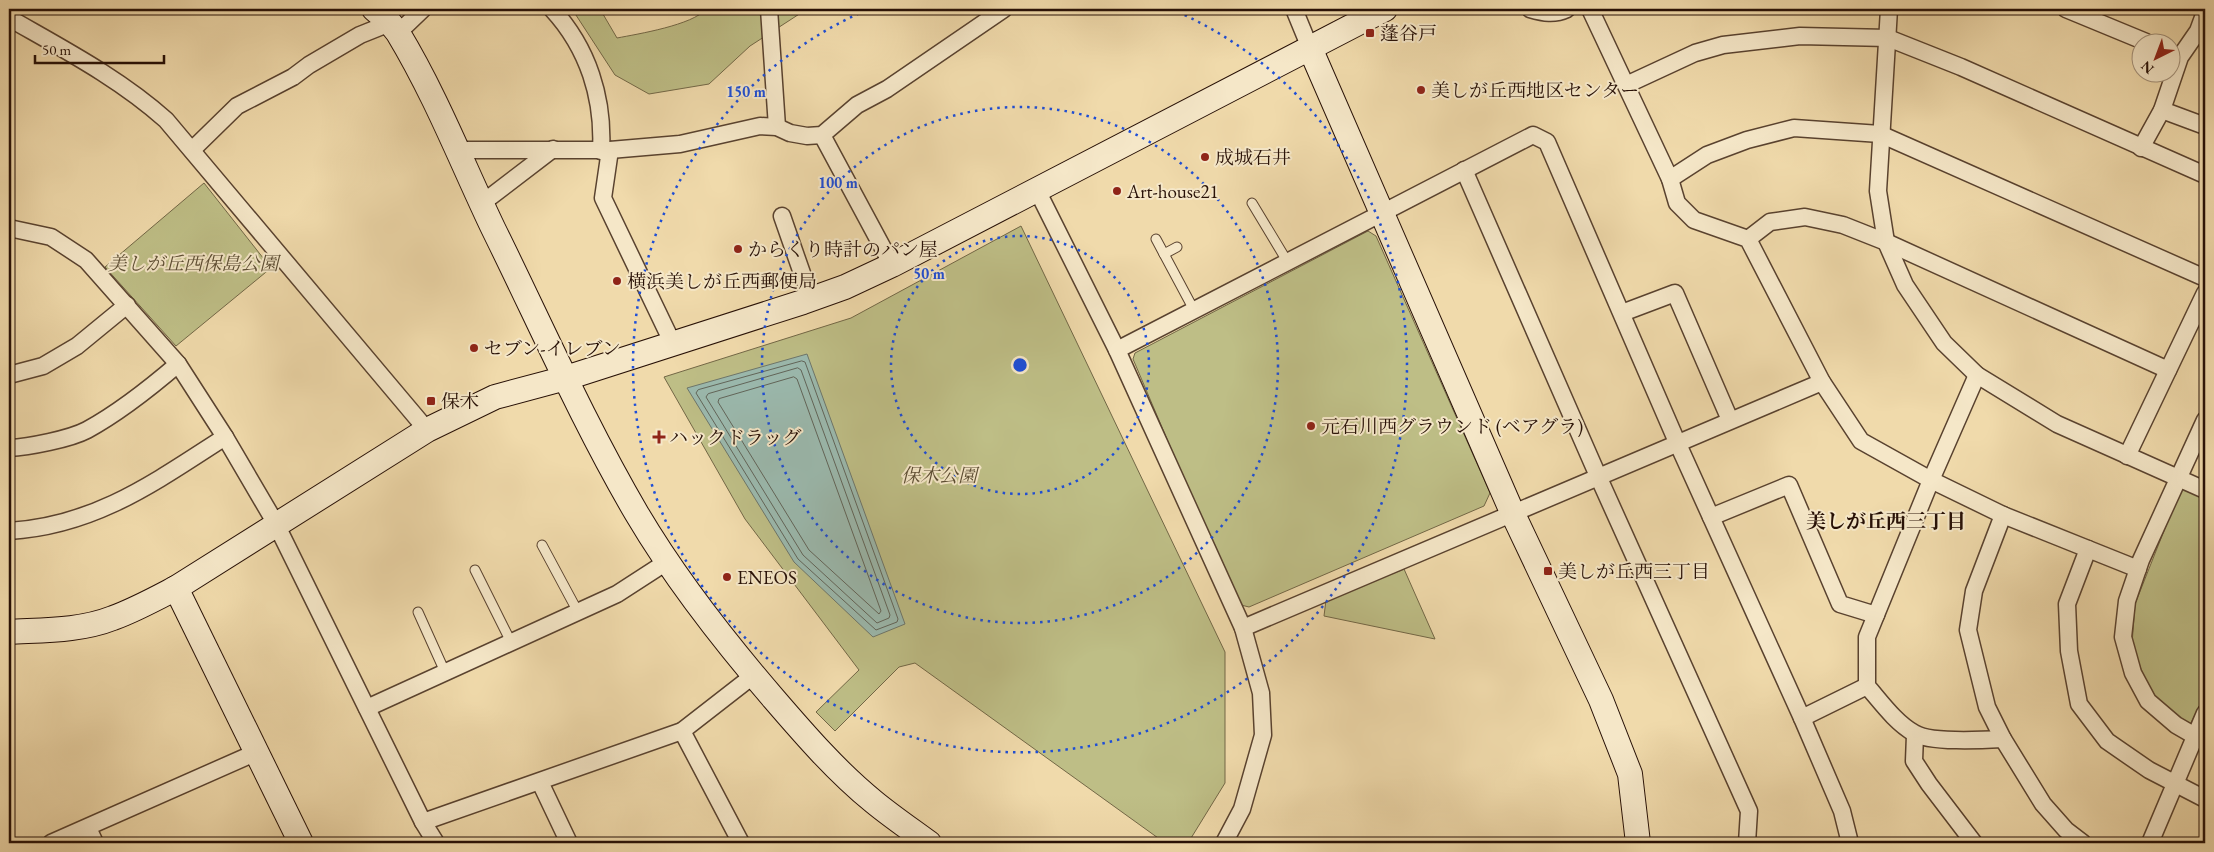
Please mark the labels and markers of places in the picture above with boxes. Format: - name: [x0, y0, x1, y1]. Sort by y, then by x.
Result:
- place label: 蓬谷戸: [1380, 21, 1437, 46]
- marker: 蓬谷戸: [1364, 27, 1376, 39]
- place label: 美しが丘西地区センター: [1431, 78, 1639, 103]
- marker: 美しが丘西地区センター: [1415, 84, 1427, 96]
- place label: 成城石井: [1215, 145, 1291, 170]
- marker: 成城石井: [1199, 151, 1211, 163]
- place label: Art-house21: [1126, 179, 1219, 204]
- marker: Art-house21: [1111, 185, 1123, 197]
- place label: からくり時計のパン屋: [748, 237, 938, 262]
- marker: からくり時計のパン屋: [732, 243, 744, 255]
- place label: 横浜美しが丘西郵便局: [627, 269, 817, 294]
- marker: 横浜美しが丘西郵便局: [611, 275, 623, 287]
- place label: セブン-イレブン: [484, 336, 621, 361]
- marker: セブン-イレブン: [468, 342, 480, 354]
- centre of rings: [1011, 356, 1029, 374]
- place label: 保木: [441, 389, 479, 414]
- marker: 保木: [425, 395, 437, 407]
- place label: 元石川西グラウンド (ベアグラ): [1321, 414, 1583, 439]
- marker: 元石川西グラウンド (ベアグラ): [1305, 420, 1317, 432]
- place label: ハックドラッグ: [669, 425, 802, 450]
- marker: ハックドラッグ: [653, 431, 665, 443]
- place label: 美しが丘西三丁目: [1558, 559, 1710, 584]
- place label: ENEOS: [737, 565, 797, 590]
- marker: 美しが丘西三丁目: [1542, 565, 1554, 577]
- marker: ENEOS: [721, 571, 733, 583]

